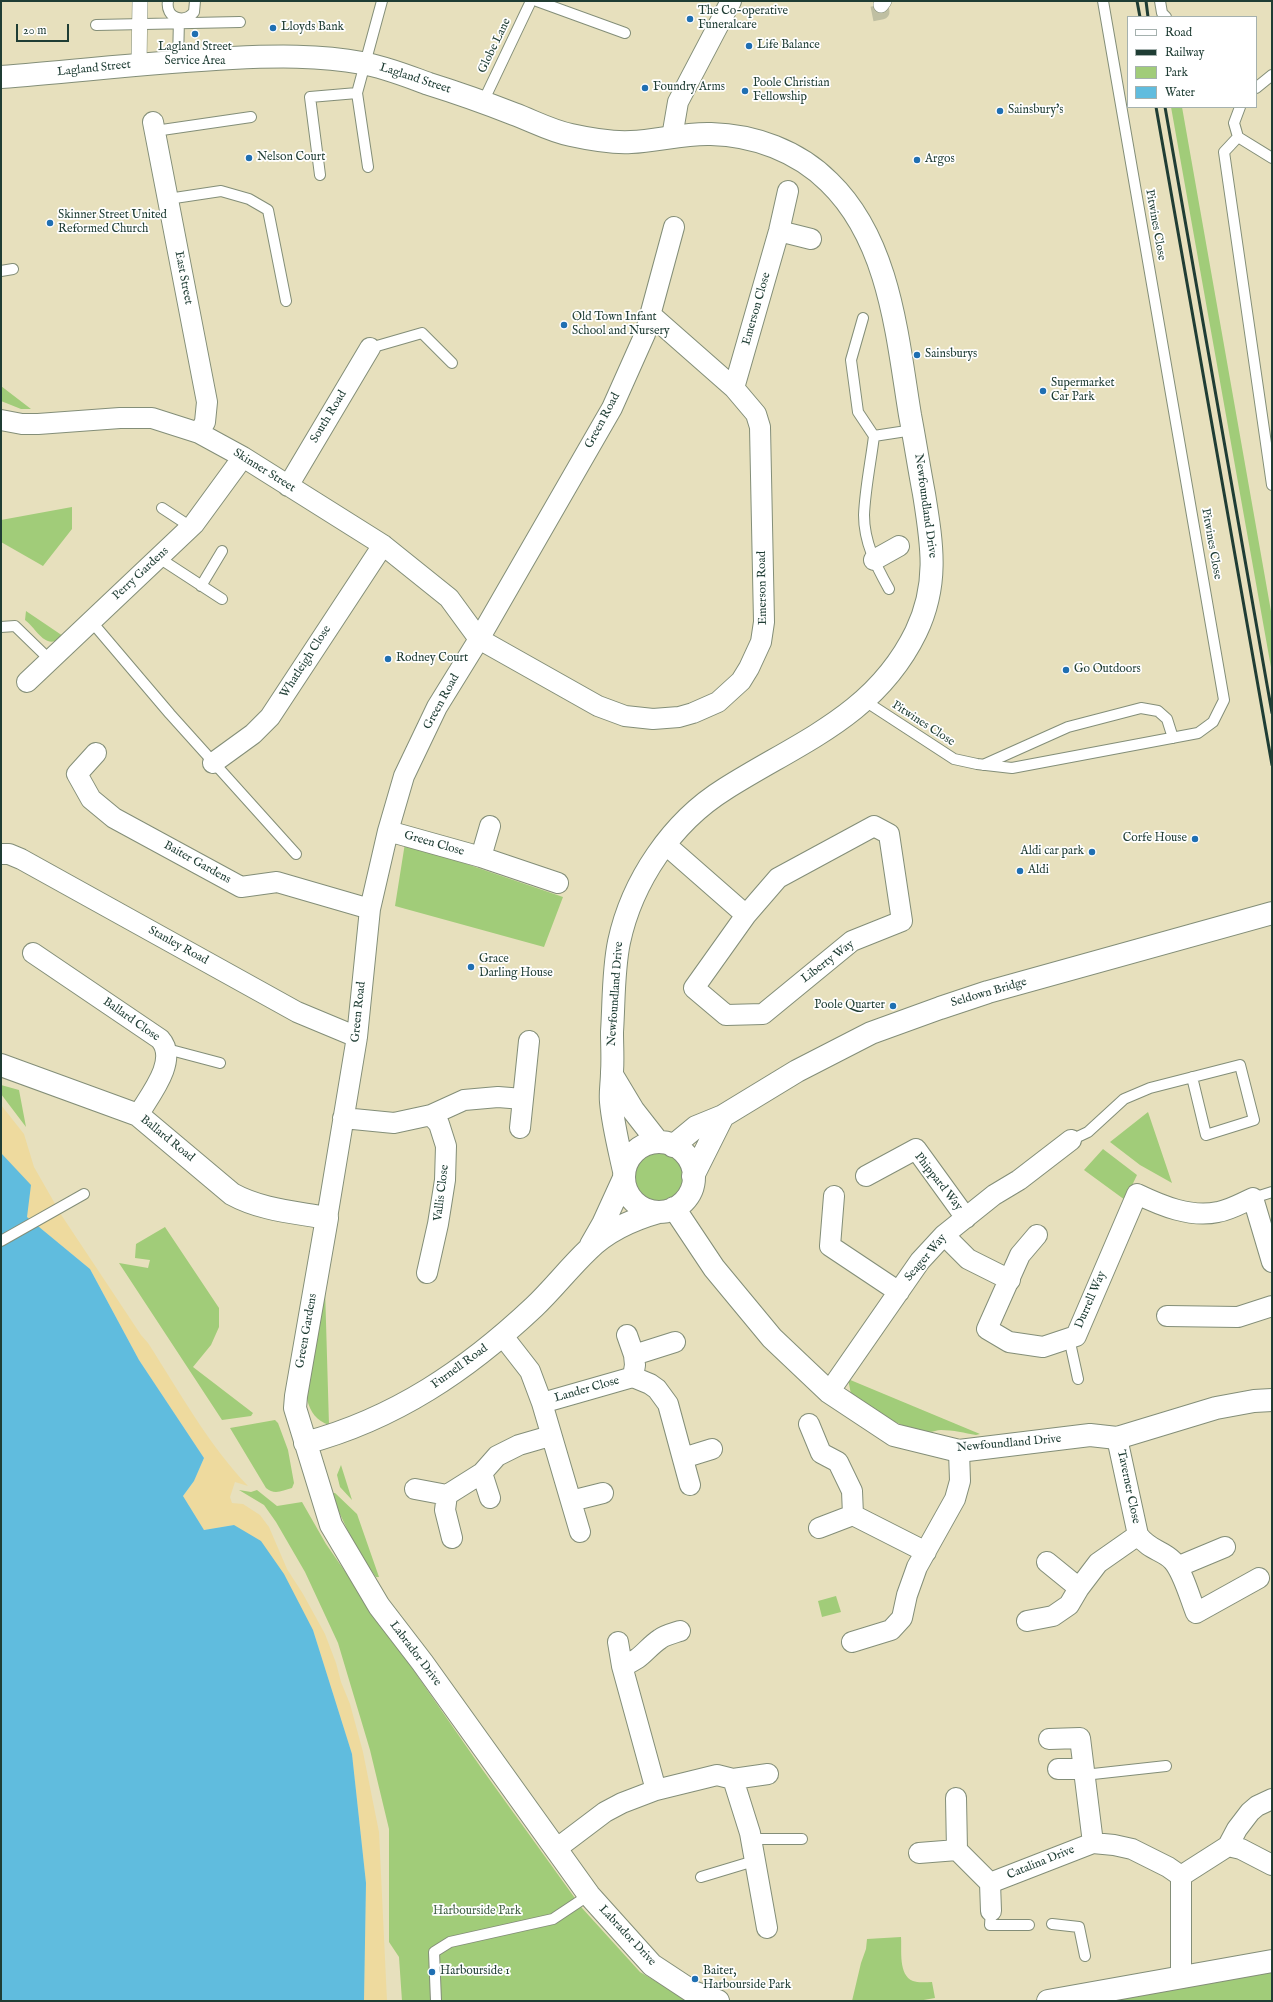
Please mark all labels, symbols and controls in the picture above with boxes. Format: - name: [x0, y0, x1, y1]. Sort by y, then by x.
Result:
- place label: The Co-operative Funeralcare: [698, 5, 788, 33]
- marker: The Co-operative Funeralcare: [685, 14, 695, 24]
- scale bar: [18, 16, 71, 42]
- street label: Globe Lane: [476, 16, 514, 76]
- legend: [1127, 16, 1257, 108]
- place label: Lloyds Bank: [281, 21, 344, 35]
- text: 20 m: [23, 23, 46, 38]
- marker: Lloyds Bank: [268, 23, 278, 33]
- text: Road: [1165, 25, 1192, 40]
- marker: Lagland Street Service Area: [190, 29, 200, 39]
- place label: Life Balance: [757, 39, 820, 53]
- place label: Lagland Street Service Area: [158, 41, 232, 69]
- marker: Life Balance: [744, 41, 754, 51]
- text: Railway: [1165, 45, 1204, 60]
- street label: Lagland Street: [56, 58, 132, 80]
- street label: Lagland Street: [378, 61, 452, 97]
- text: Park: [1165, 65, 1188, 80]
- place label: Poole Christian Fellowship: [753, 77, 830, 105]
- place label: Foundry Arms: [653, 81, 725, 95]
- marker: Foundry Arms: [640, 83, 650, 93]
- text: Water: [1165, 85, 1195, 100]
- marker: Poole Christian Fellowship: [740, 86, 750, 96]
- place label: Sainsbury's: [1008, 104, 1063, 118]
- marker: Sainsbury's: [995, 106, 1005, 116]
- place label: Nelson Court: [257, 151, 325, 165]
- marker: Nelson Court: [244, 153, 254, 163]
- place label: Argos: [925, 153, 955, 167]
- marker: Argos: [912, 155, 922, 165]
- street label: Pitwines Close: [1142, 188, 1168, 262]
- place label: Skinner Street United Reformed Church: [58, 209, 167, 237]
- marker: Skinner Street United Reformed Church: [45, 218, 55, 228]
- street label: East Street: [171, 250, 195, 306]
- street label: Emerson Close: [740, 271, 774, 347]
- place label: Old Town Infant School and Nursery: [572, 311, 670, 339]
- marker: Old Town Infant School and Nursery: [559, 320, 569, 330]
- place label: Sainsburys: [925, 348, 977, 362]
- marker: Sainsburys: [912, 350, 922, 360]
- place label: Supermarket Car Park: [1051, 377, 1115, 405]
- marker: Supermarket Car Park: [1038, 386, 1048, 396]
- street label: South Road: [308, 388, 350, 446]
- street label: Green Road: [582, 391, 624, 451]
- street label: Skinner Street: [230, 446, 298, 496]
- street label: Newfoundland Drive: [911, 453, 939, 559]
- street label: Pitwines Close: [1198, 507, 1224, 581]
- street label: Perry Gardens: [110, 544, 172, 604]
- street label: Emerson Road: [755, 551, 771, 625]
- street label: Whatleigh Close: [277, 623, 335, 701]
- place label: Rodney Court: [396, 652, 468, 666]
- marker: Rodney Court: [383, 654, 393, 664]
- place label: Go Outdoors: [1074, 663, 1141, 677]
- marker: Go Outdoors: [1061, 665, 1071, 675]
- street label: Green Road: [421, 672, 463, 732]
- street label: Pitwines Close: [889, 698, 957, 750]
- street label: Green Close: [402, 829, 466, 859]
- place label: Corfe House: [1123, 832, 1187, 846]
- marker: Corfe House: [1190, 834, 1200, 844]
- street label: Baiter Gardens: [161, 839, 233, 887]
- place label: Aldi car park: [1021, 845, 1084, 859]
- marker: Aldi car park: [1087, 847, 1097, 857]
- place label: Aldi: [1028, 864, 1049, 878]
- marker: Aldi: [1015, 866, 1025, 876]
- street label: Stanley Road: [146, 924, 210, 968]
- street label: Liberty Way: [799, 937, 857, 987]
- street label: Newfoundland Drive: [605, 941, 627, 1047]
- place label: Grace Darling House: [479, 953, 553, 981]
- marker: Grace Darling House: [466, 962, 476, 972]
- street label: Seldown Bridge: [949, 975, 1029, 1011]
- street label: Green Road: [349, 981, 369, 1043]
- street label: Ballard Close: [100, 995, 162, 1045]
- place label: Poole Quarter: [814, 999, 885, 1013]
- marker: Poole Quarter: [888, 1001, 898, 1011]
- street label: Ballard Road: [137, 1113, 197, 1165]
- street label: Phippard Way: [911, 1150, 965, 1214]
- street label: Vallis Close: [431, 1164, 453, 1222]
- street label: Seager Way: [902, 1231, 950, 1285]
- street label: Durrell Way: [1072, 1269, 1110, 1331]
- street label: Green Gardens: [293, 1293, 321, 1369]
- street label: Furnell Road: [429, 1342, 491, 1392]
- street label: Lander Close: [553, 1374, 621, 1406]
- street label: Newfoundland Drive: [956, 1432, 1062, 1456]
- street label: Taverner Close: [1113, 1449, 1143, 1525]
- street label: Labrador Drive: [386, 1619, 444, 1689]
- street label: Catalina Drive: [1005, 1843, 1077, 1883]
- street label: Labrador Drive: [595, 1903, 659, 1969]
- park label: Harbourside Park: [433, 1905, 521, 1919]
- place label: Harbourside 1: [440, 1965, 510, 1979]
- place label: Baiter, Harbourside Park: [703, 1965, 791, 1993]
- marker: Harbourside 1: [427, 1967, 437, 1977]
- marker: Baiter, Harbourside Park: [690, 1974, 700, 1984]

